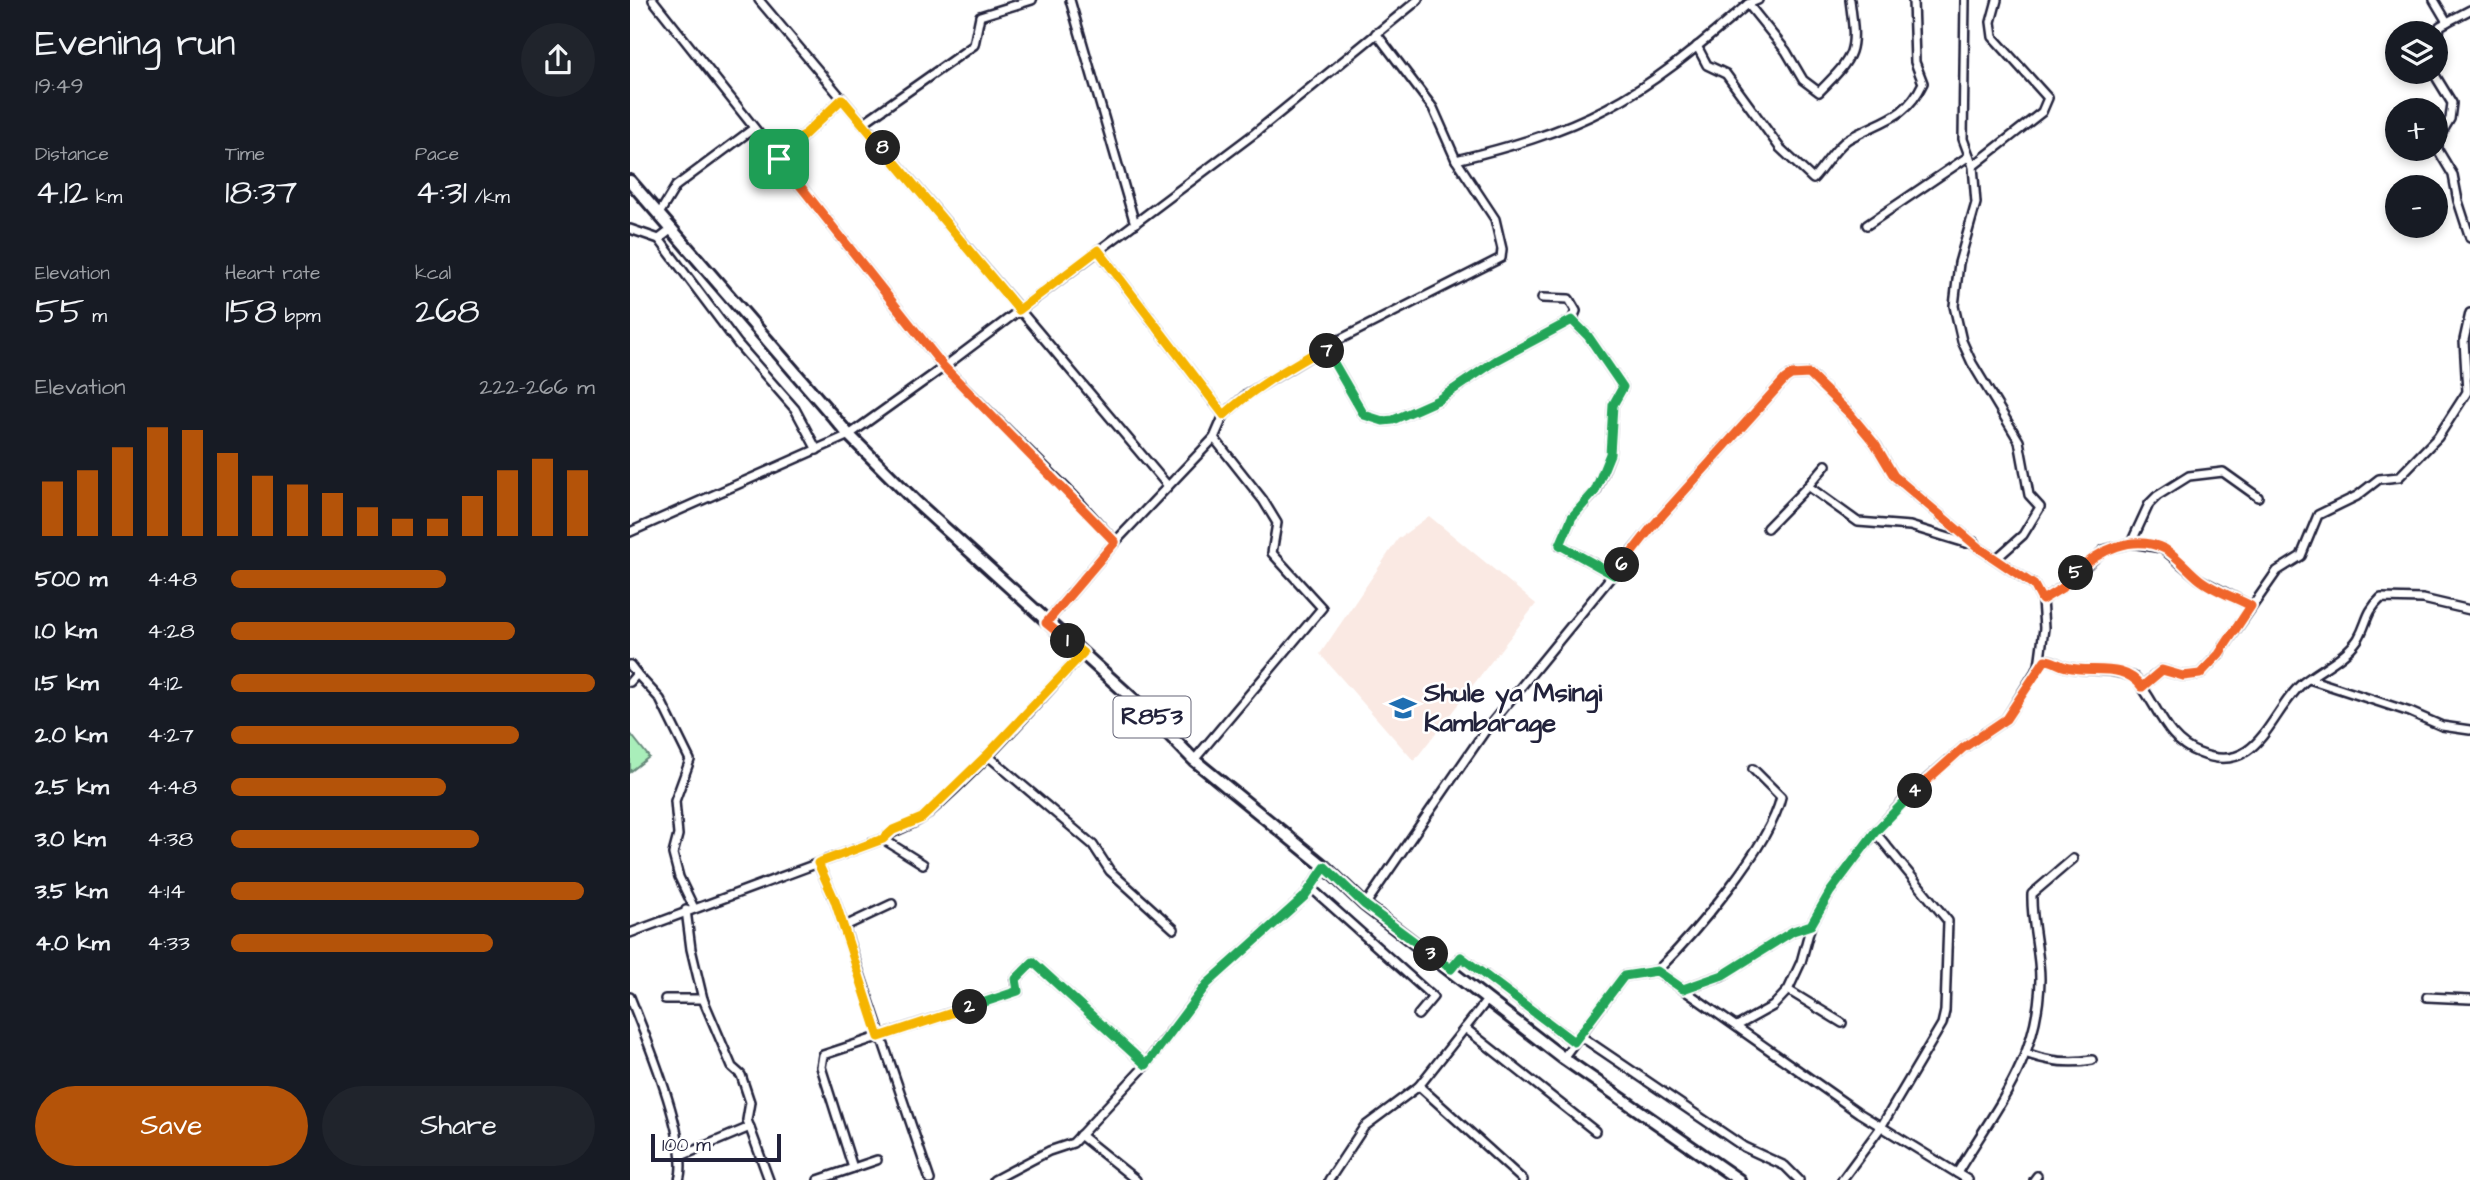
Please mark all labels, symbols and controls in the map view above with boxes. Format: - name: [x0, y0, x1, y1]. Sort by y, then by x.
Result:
- text: Evening run: [35, 18, 236, 70]
- map controls: [2385, 21, 2448, 238]
- button: layers: [2385, 21, 2448, 84]
- button: share: [521, 23, 595, 97]
- text: 19:49: [35, 70, 84, 102]
- button: +: [2385, 98, 2448, 161]
- pin: [749, 129, 809, 189]
- pin: 8: [866, 130, 900, 166]
- text: 8: [876, 134, 889, 161]
- icon: arrive: [760, 140, 798, 178]
- text: Distance: [35, 141, 109, 168]
- text: Time: [225, 141, 265, 168]
- text: Pace: [415, 141, 459, 168]
- text: 4.12: [35, 168, 88, 217]
- text: 18:37: [225, 168, 297, 217]
- text: 4:31: [415, 168, 467, 217]
- button: −: [2385, 175, 2448, 238]
- text: km: [88, 184, 122, 211]
- text: /km: [467, 184, 510, 211]
- text: Elevation: [35, 260, 110, 287]
- text: Heart rate: [225, 260, 320, 287]
- text: kcal: [415, 260, 451, 287]
- text: 55: [35, 287, 85, 336]
- text: 158: [225, 287, 277, 336]
- text: 268: [415, 287, 480, 336]
- text: m: [85, 303, 107, 330]
- text: bpm: [277, 303, 321, 330]
- pin: 7: [1310, 334, 1344, 368]
- text: 7: [1321, 337, 1332, 364]
- text: Elevation: [35, 371, 126, 403]
- text: 222–266 m: [479, 371, 595, 403]
- pin: 6: [1604, 548, 1640, 582]
- text: 6: [1616, 551, 1627, 578]
- pin: 5: [2058, 556, 2094, 590]
- text: 5: [2069, 559, 2082, 586]
- text: 500 m: [35, 563, 107, 595]
- text: 4:48: [147, 563, 197, 595]
- text: 1.0 km: [35, 615, 97, 647]
- text: 4:28: [147, 615, 195, 647]
- pin: 1: [1050, 624, 1086, 658]
- text: 1: [1066, 627, 1069, 654]
- text: 1.5 km: [35, 667, 99, 699]
- text: 4:12: [147, 667, 183, 699]
- place label: Shule ya Msingi Kambarage: [1423, 675, 1602, 744]
- school or university icon: Shule ya Msingi Kambarage: [1388, 693, 1418, 723]
- road number: R853: [1114, 696, 1190, 738]
- text: 2.0 km: [35, 719, 107, 751]
- text: 4:27: [147, 719, 194, 751]
- text: 2.5 km: [35, 771, 109, 803]
- text: 4:48: [147, 771, 197, 803]
- pin: 4: [1898, 774, 1932, 808]
- text: 4: [1908, 777, 1921, 804]
- text: 3.0 km: [35, 823, 106, 855]
- text: 4:38: [147, 823, 193, 855]
- text: 3.5 km: [35, 875, 107, 907]
- text: 4:14: [147, 875, 185, 907]
- text: 4.0 km: [35, 927, 110, 959]
- text: 4:33: [147, 927, 190, 959]
- pin: 3: [1414, 936, 1448, 972]
- text: 3: [1426, 940, 1435, 967]
- pin: 2: [952, 990, 988, 1024]
- text: 2: [964, 993, 975, 1020]
- button: Save: [35, 1086, 308, 1166]
- button: Share: [322, 1086, 595, 1166]
- scale bar: [651, 1131, 780, 1163]
- text: 100 m: [662, 1132, 711, 1159]

